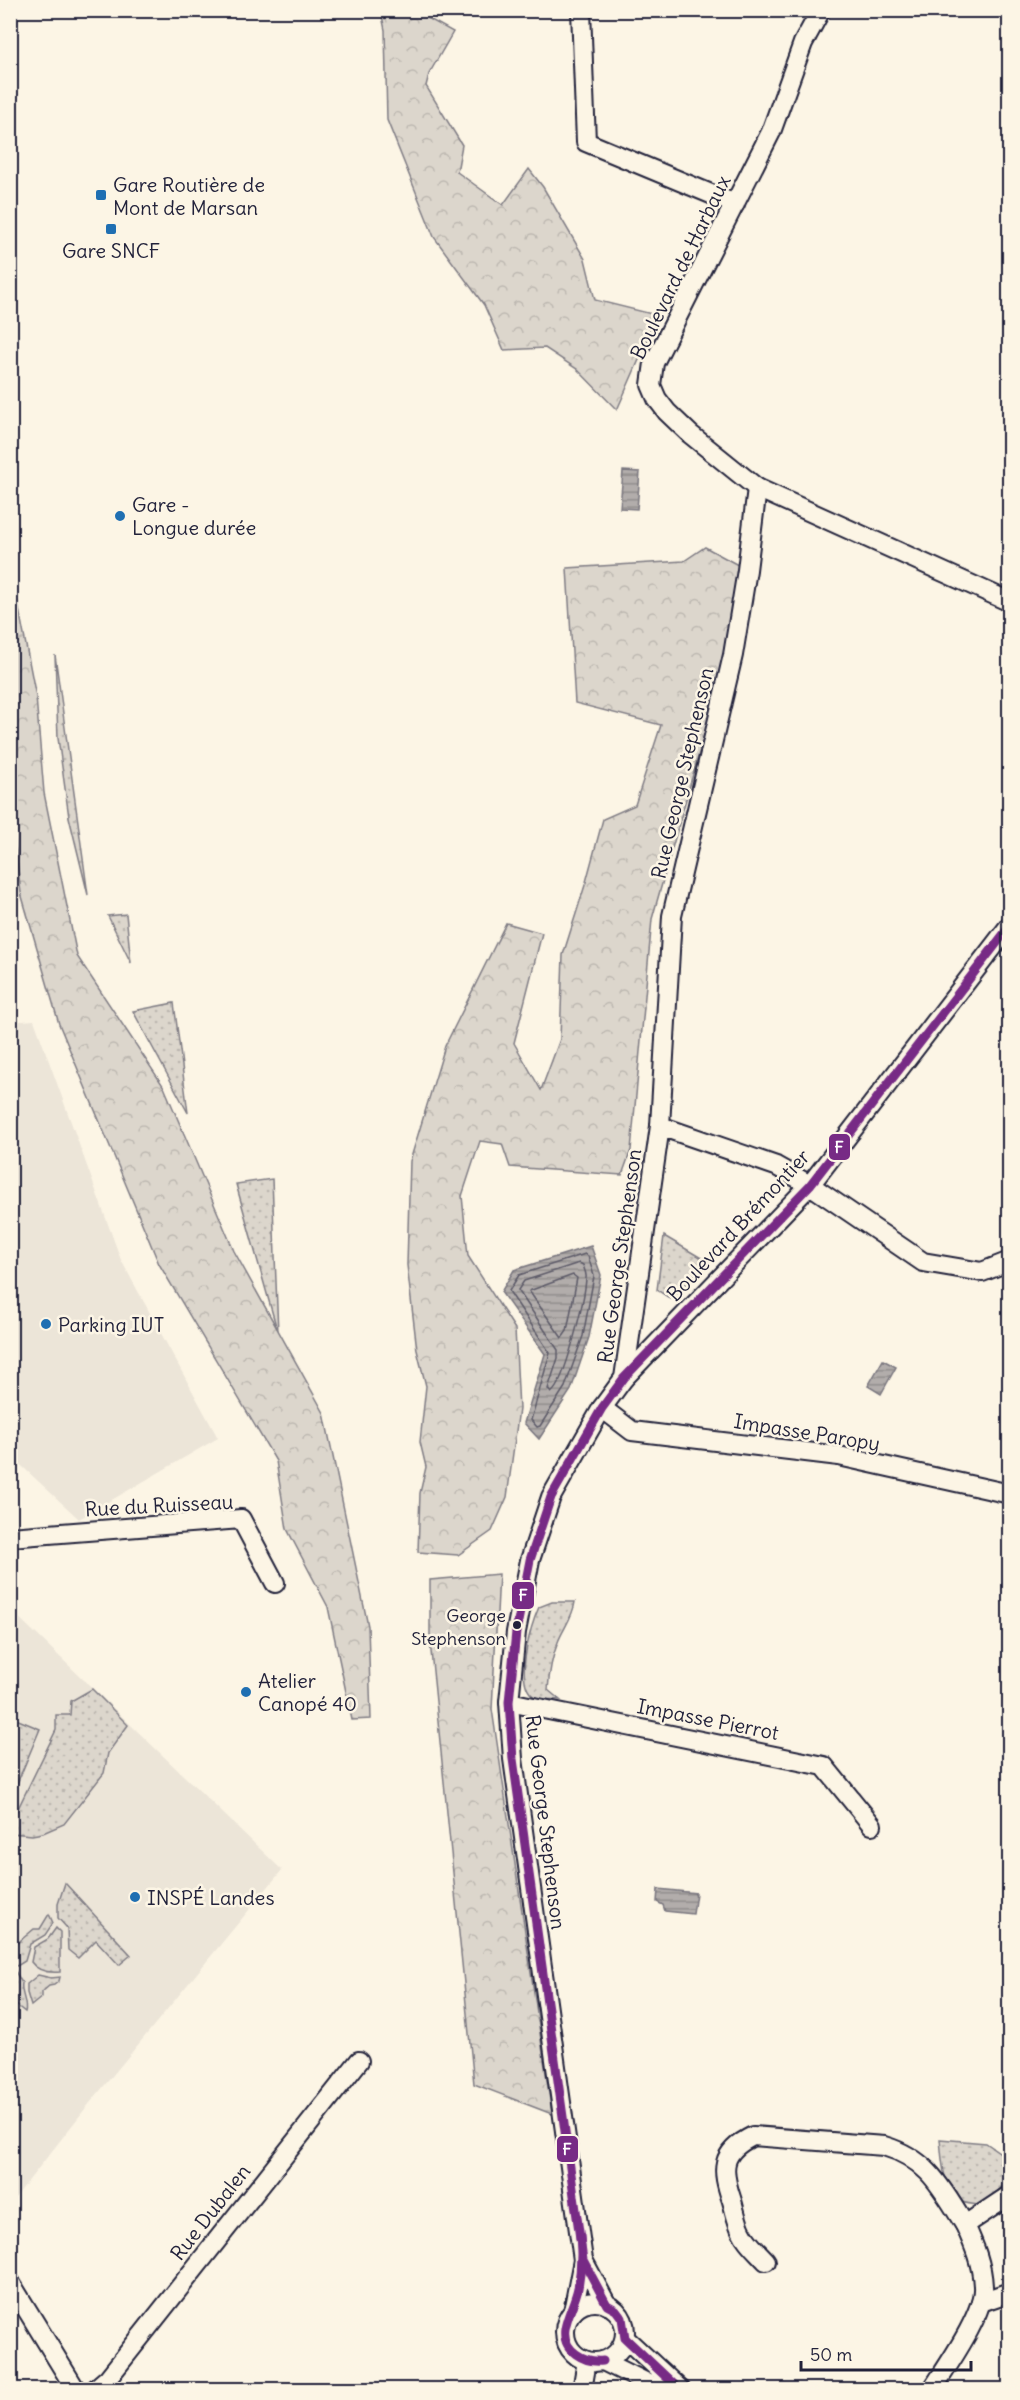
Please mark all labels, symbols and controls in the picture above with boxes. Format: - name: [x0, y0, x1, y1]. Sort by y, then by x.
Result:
- street label: Boulevard de Harbaux: [625, 171, 736, 363]
- place label: Gare Routière de Mont de Marsan: [113, 172, 265, 220]
- marker: Gare Routière de Mont de Marsan: [94, 188, 108, 202]
- marker: Gare SNCF: [104, 222, 118, 236]
- place label: Gare SNCF: [62, 238, 160, 263]
- place label: Gare - Longue durée: [132, 492, 256, 540]
- marker: Gare - Longue durée: [113, 509, 127, 523]
- street label: Rue George Stephenson: [646, 665, 718, 881]
- line badge: F: [828, 1133, 851, 1161]
- text: F: [834, 1137, 844, 1157]
- street label: Boulevard Brémontier: [661, 1144, 815, 1306]
- street label: Rue George Stephenson: [592, 1147, 646, 1365]
- place label: Parking IUT: [58, 1312, 164, 1337]
- marker: Parking IUT: [39, 1317, 53, 1331]
- street label: Impasse Paropy: [732, 1408, 882, 1456]
- street label: Rue du Ruisseau: [84, 1489, 234, 1521]
- line badge: F: [511, 1581, 535, 1610]
- text: F: [518, 1585, 528, 1605]
- place label: George Stephenson: [411, 1604, 506, 1650]
- marker: George Stephenson: [511, 1619, 523, 1631]
- place label: Atelier Canopé 40: [258, 1668, 357, 1716]
- marker: Atelier Canopé 40: [239, 1685, 253, 1699]
- street label: Impasse Pierrot: [635, 1693, 781, 1745]
- street label: Rue George Stephenson: [520, 1713, 572, 1931]
- place label: INSPÉ Landes: [147, 1885, 274, 1910]
- marker: INSPÉ Landes: [128, 1890, 142, 1904]
- line badge: F: [556, 2135, 579, 2163]
- text: F: [562, 2139, 572, 2159]
- street label: Rue Dubalen: [165, 2159, 255, 2265]
- scale bar: [801, 2334, 970, 2372]
- text: 50 m: [810, 2343, 852, 2366]

